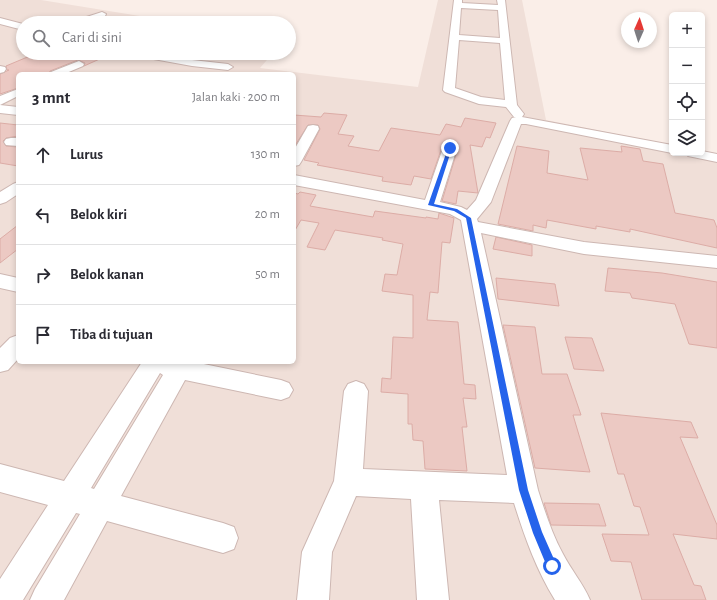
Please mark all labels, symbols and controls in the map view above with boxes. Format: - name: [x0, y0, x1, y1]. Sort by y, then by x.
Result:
- north arrow: [621, 12, 657, 48]
- map controls: [669, 12, 705, 156]
- button: +: [669, 12, 705, 48]
- search box: [16, 16, 296, 60]
- icon: search: [30, 27, 52, 49]
- text: Cari di sini: [62, 30, 122, 45]
- button: −: [669, 48, 705, 84]
- button: locate: [669, 84, 705, 120]
- text: 3 mnt: [32, 89, 70, 106]
- text: Jalan kaki · 200 m: [192, 91, 280, 104]
- button: layers: [669, 120, 705, 156]
- route end: [441, 139, 459, 157]
- icon: ahead: [32, 144, 54, 166]
- text: Lurus: [70, 147, 103, 162]
- text: 130 m: [251, 148, 280, 161]
- icon: left: [32, 204, 54, 226]
- text: Belok kiri: [70, 207, 127, 222]
- text: 20 m: [255, 208, 280, 221]
- icon: right: [32, 264, 54, 286]
- text: Belok kanan: [70, 267, 144, 282]
- text: 50 m: [255, 268, 280, 281]
- icon: arrive: [32, 324, 54, 346]
- text: Tiba di tujuan: [70, 327, 153, 342]
- route start: [543, 557, 561, 575]

